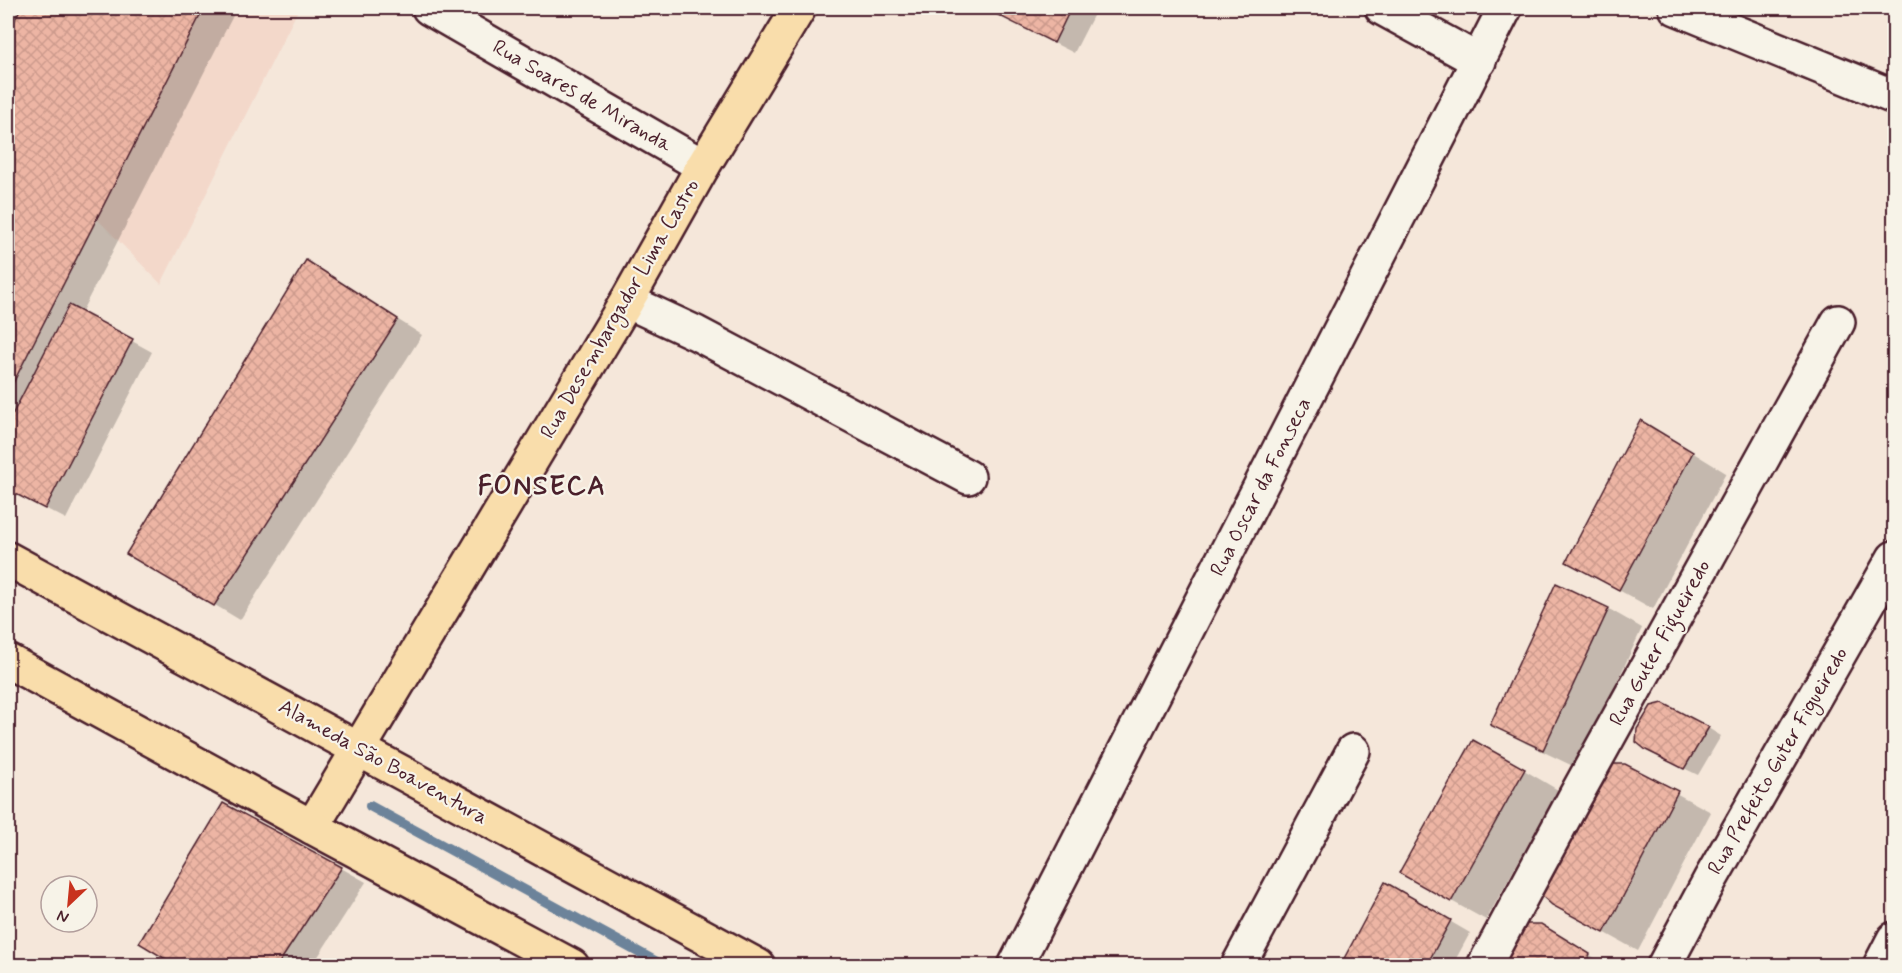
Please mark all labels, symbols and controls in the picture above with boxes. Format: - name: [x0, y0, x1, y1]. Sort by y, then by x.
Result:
- street label: Rua Soares de Miranda: [487, 33, 677, 159]
- street label: Rua Desembargador Lima Castro: [534, 174, 707, 444]
- street label: Rua Oscar da Fonseca: [1204, 393, 1318, 581]
- district label: FONSECA: [478, 469, 606, 504]
- street label: Rua Guter Figueiredo: [1603, 555, 1719, 732]
- street label: Rua Prefeito Guter Figueiredo: [1701, 642, 1856, 880]
- street label: Alameda São Boaventura: [273, 693, 493, 831]
- north arrow: [39, 874, 99, 934]
- text: N: [54, 904, 72, 928]

